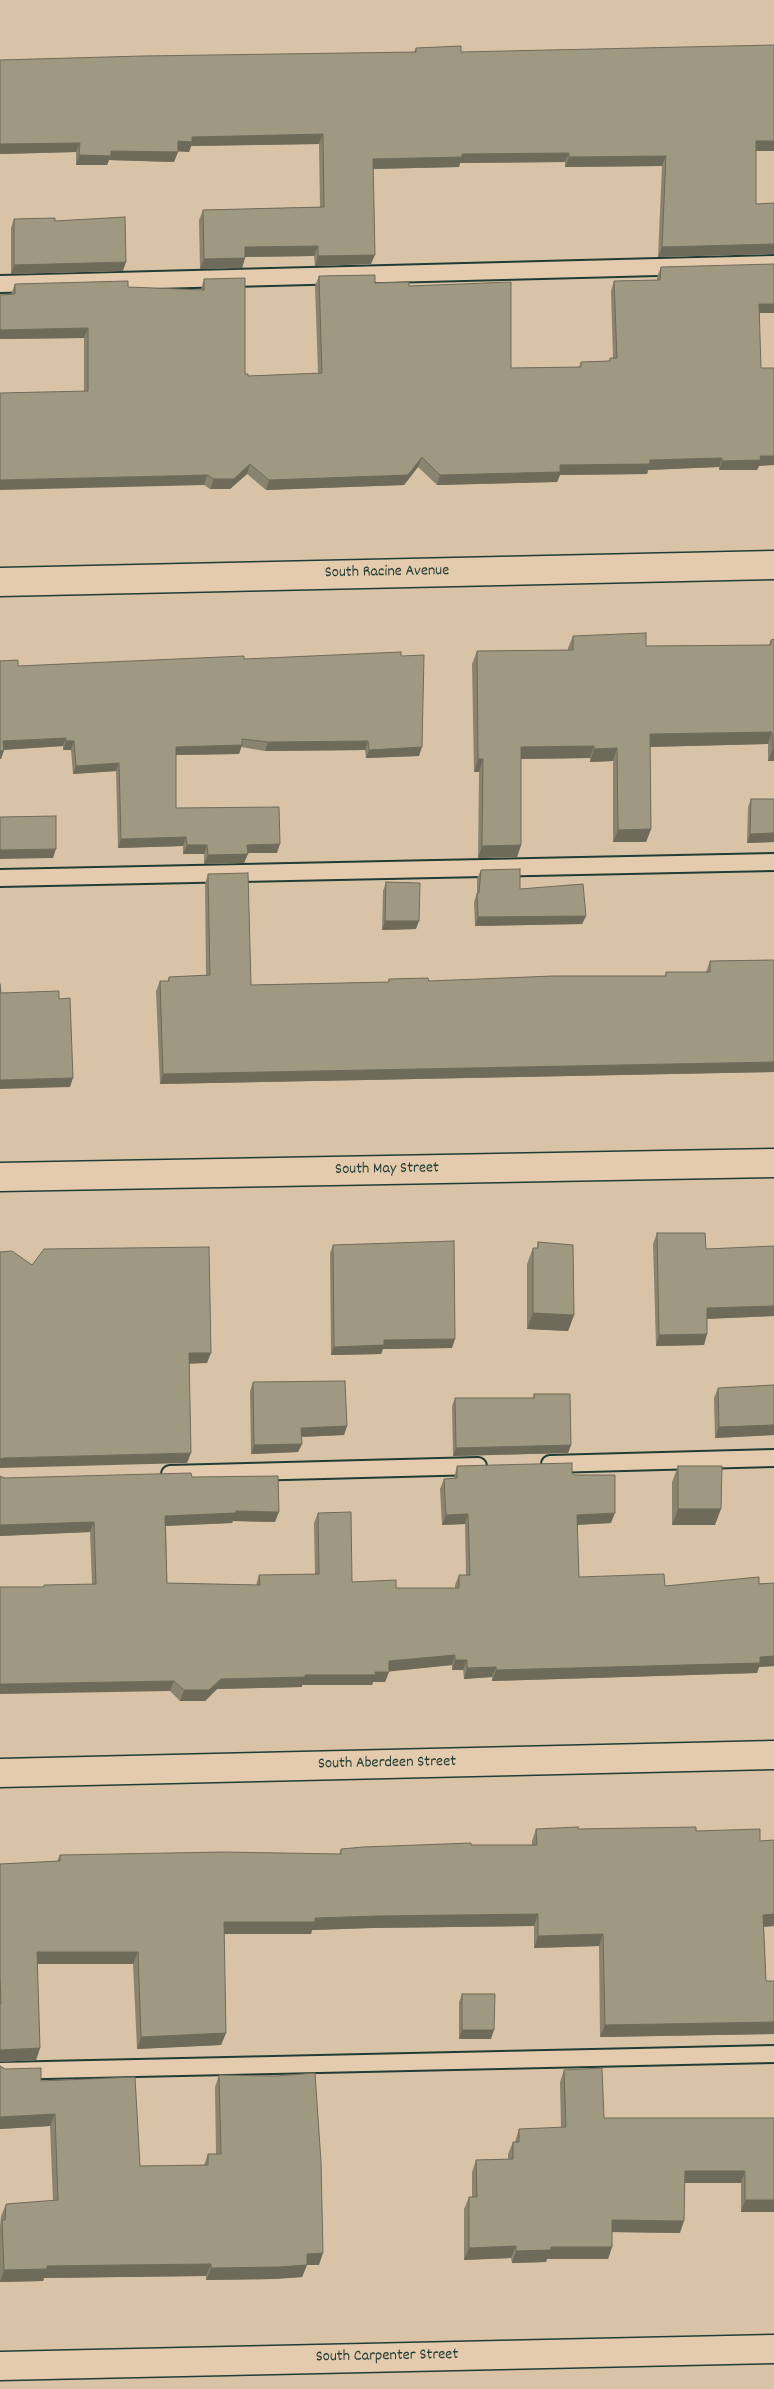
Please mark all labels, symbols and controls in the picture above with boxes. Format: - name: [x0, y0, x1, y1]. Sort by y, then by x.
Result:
- street label: South Racine Avenue: [325, 562, 449, 584]
- street label: South May Street: [335, 1159, 439, 1181]
- street label: South Aberdeen Street: [318, 1753, 456, 1775]
- street label: South Carpenter Street: [316, 2346, 458, 2368]

